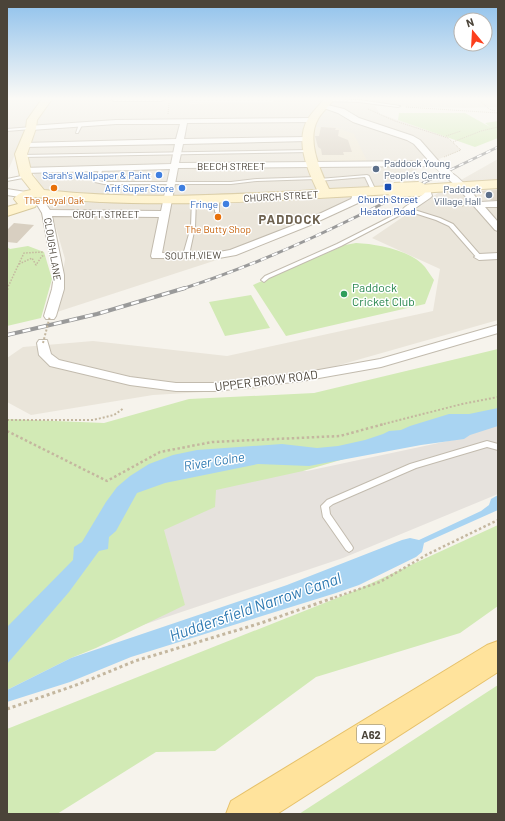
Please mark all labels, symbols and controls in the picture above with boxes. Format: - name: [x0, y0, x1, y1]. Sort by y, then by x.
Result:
- north arrow: [453, 12, 493, 52]
- text: N: [464, 15, 475, 29]
- place label: Paddock Young People's Centre: [384, 157, 451, 181]
- street label: BEECH STREET: [197, 160, 265, 172]
- marker: Paddock Young People's Centre: [371, 164, 381, 174]
- place label: Sarah's Wallpaper & Paint: [42, 169, 151, 181]
- marker: Sarah's Wallpaper & Paint: [154, 170, 164, 180]
- place label: Arif Super Store: [105, 182, 174, 194]
- marker: Church Street Heaton Road: [383, 182, 393, 192]
- marker: The Royal Oak: [49, 183, 59, 193]
- marker: Arif Super Store: [177, 183, 187, 193]
- place label: Paddock Village Hall: [434, 183, 481, 207]
- street label: CHURCH STREET: [243, 188, 319, 204]
- marker: Paddock Village Hall: [484, 190, 494, 200]
- place label: Church Street Heaton Road: [358, 193, 419, 217]
- place label: The Royal Oak: [24, 194, 84, 206]
- place label: Fringe: [190, 198, 218, 210]
- marker: Fringe: [221, 199, 231, 209]
- street label: CROFT STREET: [72, 208, 140, 220]
- district label: PADDOCK: [259, 211, 321, 227]
- marker: The Butty Shop: [213, 212, 223, 222]
- street label: CLOUGH LANE: [42, 217, 64, 281]
- place label: The Butty Shop: [185, 223, 251, 235]
- street label: SOUTH VIEW: [165, 249, 221, 261]
- place label: Paddock Cricket Club: [352, 280, 415, 308]
- marker: Paddock Cricket Club: [339, 289, 349, 299]
- street label: UPPER BROW ROAD: [214, 367, 318, 393]
- water label: River Colne: [182, 448, 246, 474]
- water label: Huddersfield Narrow Canal: [167, 568, 344, 644]
- road number: A62: [357, 725, 385, 743]

